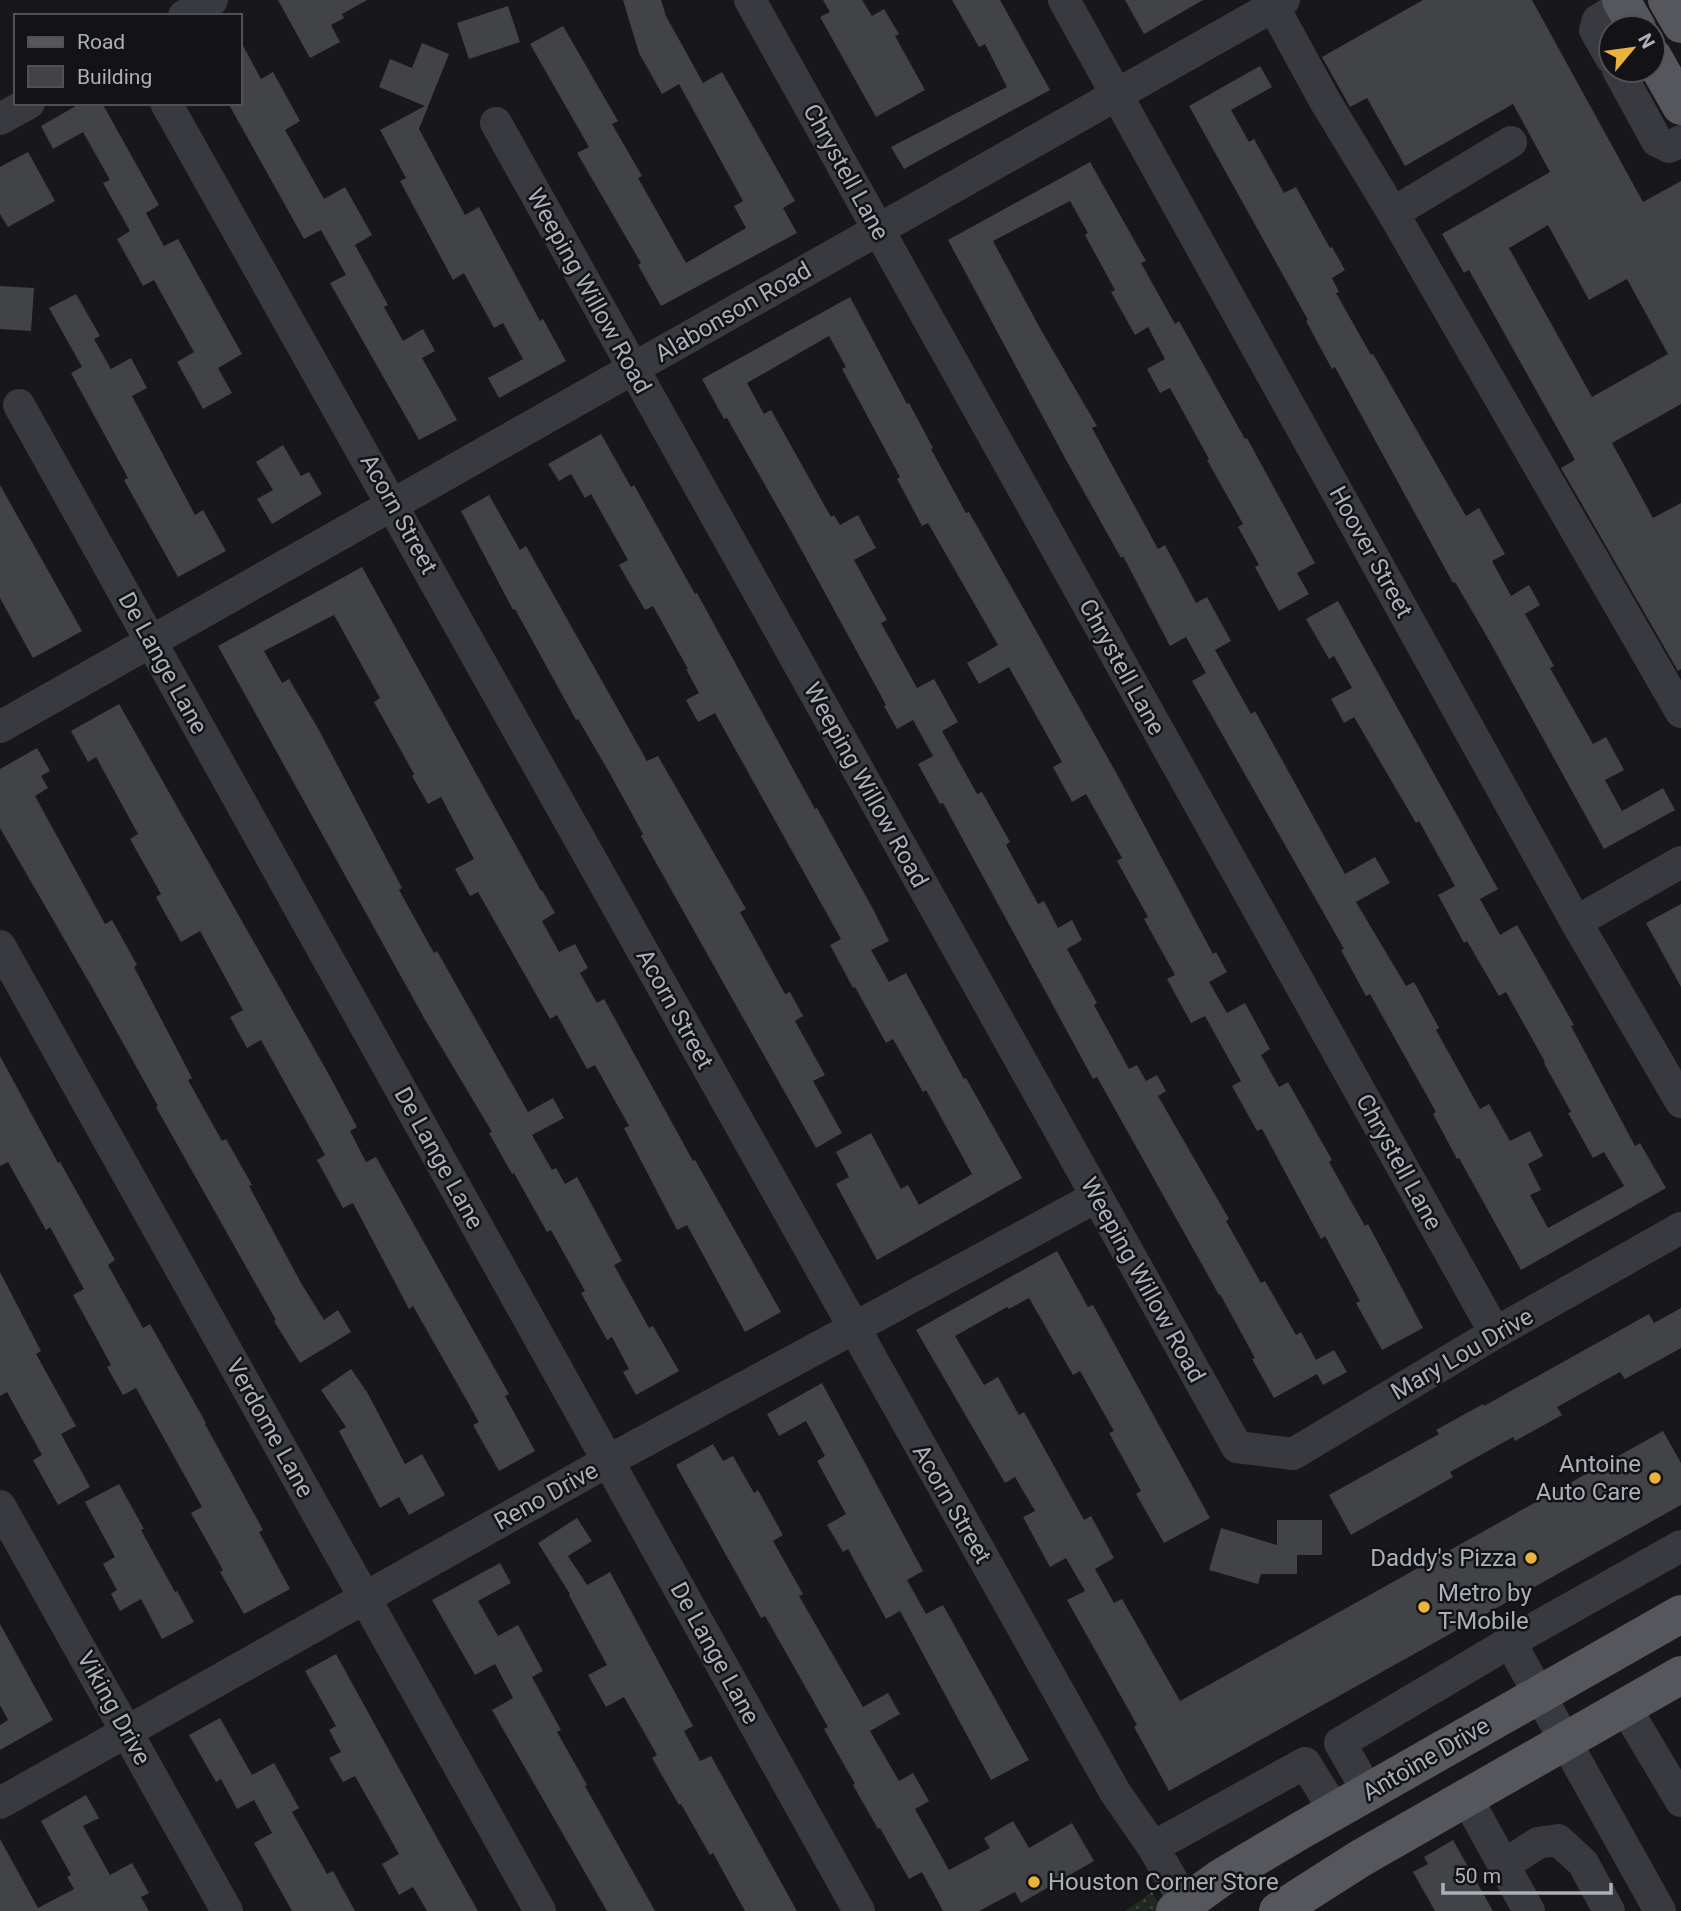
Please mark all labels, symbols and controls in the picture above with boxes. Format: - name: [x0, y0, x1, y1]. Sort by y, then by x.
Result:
- legend: [14, 14, 242, 105]
- north arrow: [1597, 14, 1667, 84]
- text: Road: [77, 30, 125, 54]
- text: N: [1633, 30, 1660, 52]
- text: Building: [77, 65, 152, 89]
- street label: Chrystell Lane: [797, 99, 895, 245]
- street label: Weeping Willow Road: [521, 184, 657, 398]
- street label: Alabonson Road: [650, 256, 816, 368]
- street label: Acorn Street: [355, 449, 443, 579]
- street label: Hoover Street: [1323, 481, 1419, 623]
- street label: De Lange Lane: [113, 587, 213, 739]
- street label: Chrystell Lane: [1073, 594, 1171, 740]
- street label: Weeping Willow Road: [798, 678, 934, 892]
- street label: Acorn Street: [631, 944, 719, 1074]
- street label: De Lange Lane: [389, 1082, 489, 1234]
- street label: Chrystell Lane: [1350, 1089, 1448, 1235]
- street label: Weeping Willow Road: [1075, 1173, 1211, 1387]
- street label: Mary Lou Drive: [1386, 1302, 1538, 1406]
- street label: Verdome Lane: [220, 1354, 320, 1502]
- street label: Acorn Street: [907, 1440, 997, 1569]
- place label: Antoine Auto Care: [1536, 1450, 1641, 1506]
- street label: Reno Drive: [489, 1456, 603, 1536]
- marker: Antoine Auto Care: [1647, 1470, 1663, 1486]
- place label: Daddy's Pizza: [1370, 1544, 1517, 1572]
- marker: Daddy's Pizza: [1523, 1550, 1539, 1566]
- street label: De Lange Lane: [665, 1577, 765, 1729]
- place label: Metro by T-Mobile: [1438, 1579, 1532, 1635]
- marker: Metro by T-Mobile: [1416, 1599, 1432, 1615]
- street label: Viking Drive: [71, 1646, 157, 1770]
- street label: Antoine Drive: [1358, 1711, 1494, 1807]
- scale bar: [1443, 1852, 1611, 1896]
- text: 50 m: [1454, 1864, 1501, 1888]
- place label: Houston Corner Store: [1048, 1868, 1279, 1896]
- marker: Houston Corner Store: [1026, 1874, 1042, 1890]

